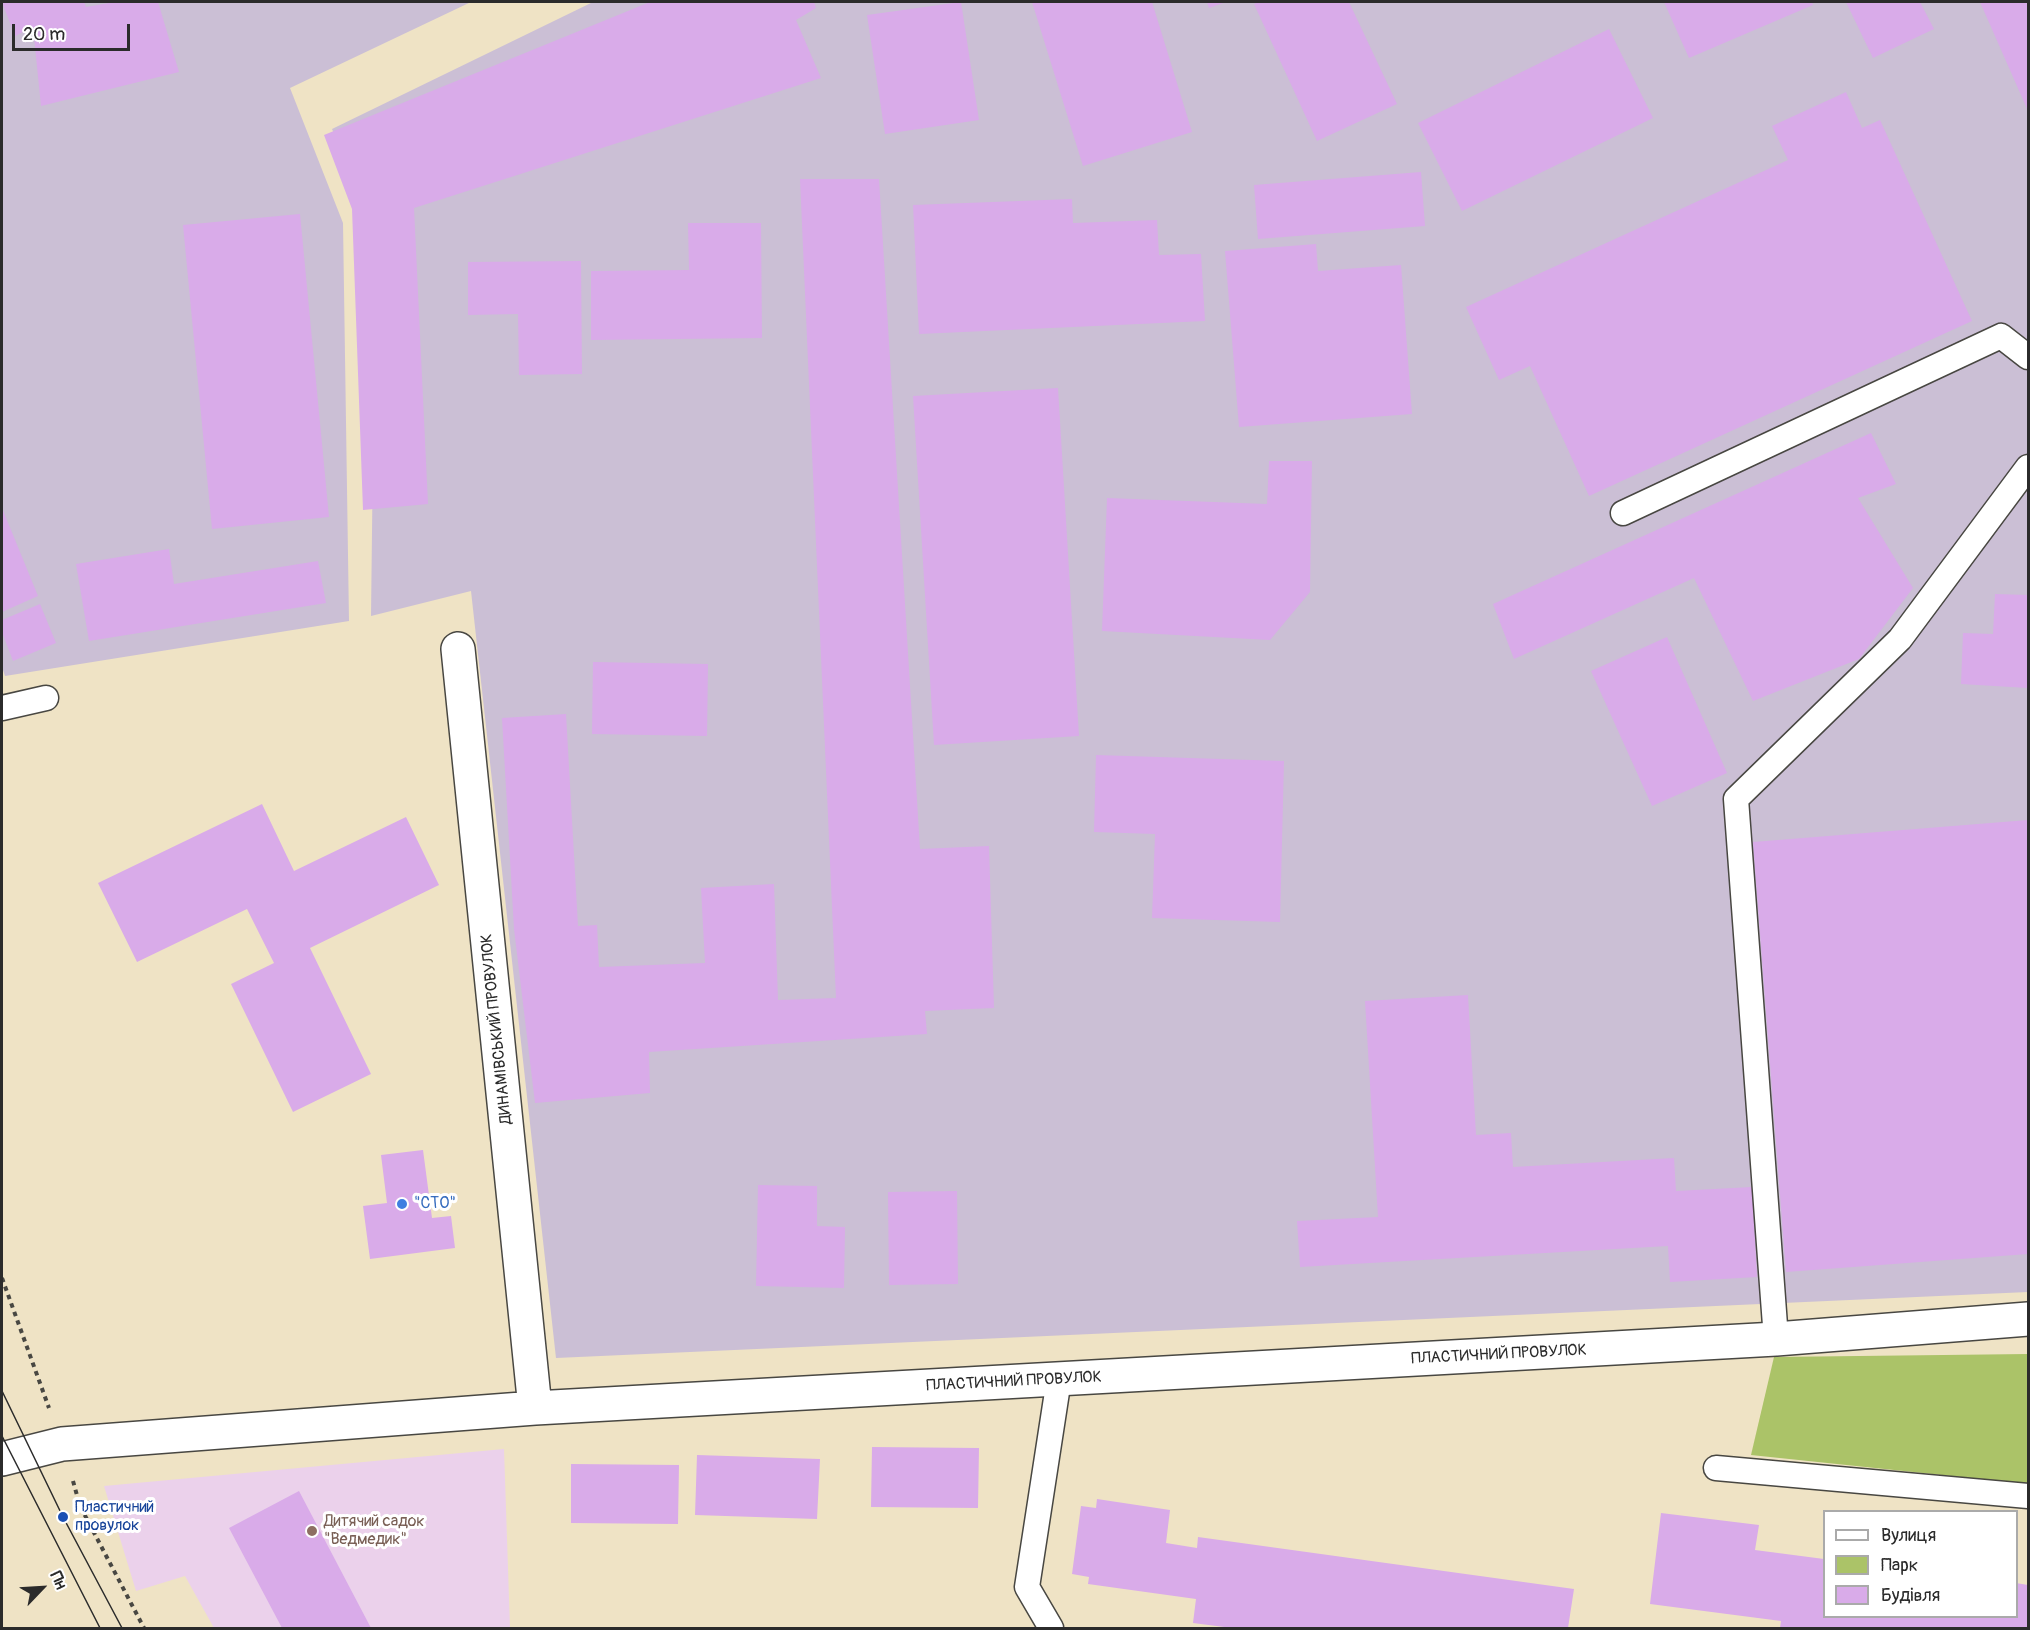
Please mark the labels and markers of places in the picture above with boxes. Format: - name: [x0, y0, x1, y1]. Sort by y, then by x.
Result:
- place label: "СТО": [414, 1194, 456, 1214]
- marker: "СТО": [395, 1197, 409, 1211]
- place label: Пластичний провулок: [75, 1498, 154, 1536]
- marker: Пластичний провулок: [56, 1510, 70, 1524]
- place label: Дитячий садок "Ведмедик": [324, 1512, 425, 1550]
- marker: Дитячий садок "Ведмедик": [305, 1524, 319, 1538]

